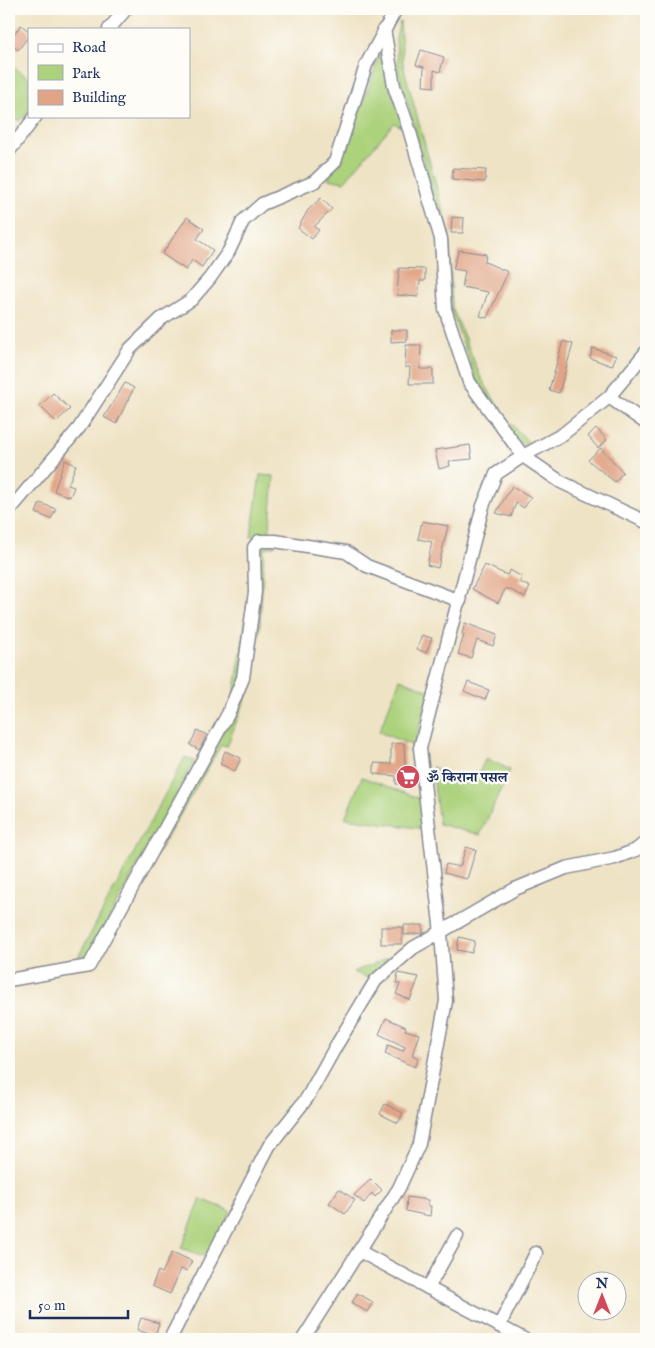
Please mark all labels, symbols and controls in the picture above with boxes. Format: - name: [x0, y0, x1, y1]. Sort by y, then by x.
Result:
- legend: [28, 28, 190, 118]
- text: Road: [72, 38, 107, 57]
- text: Park: [72, 64, 102, 83]
- text: Building: [72, 88, 127, 107]
- supermarket icon: ॐ किराना पसल: [395, 764, 421, 790]
- place label: ॐ किराना पसल: [426, 769, 509, 787]
- north arrow: [578, 1270, 628, 1320]
- text: N: [595, 1275, 608, 1293]
- scale bar: [30, 1288, 128, 1320]
- text: 50 m: [38, 1296, 66, 1315]

